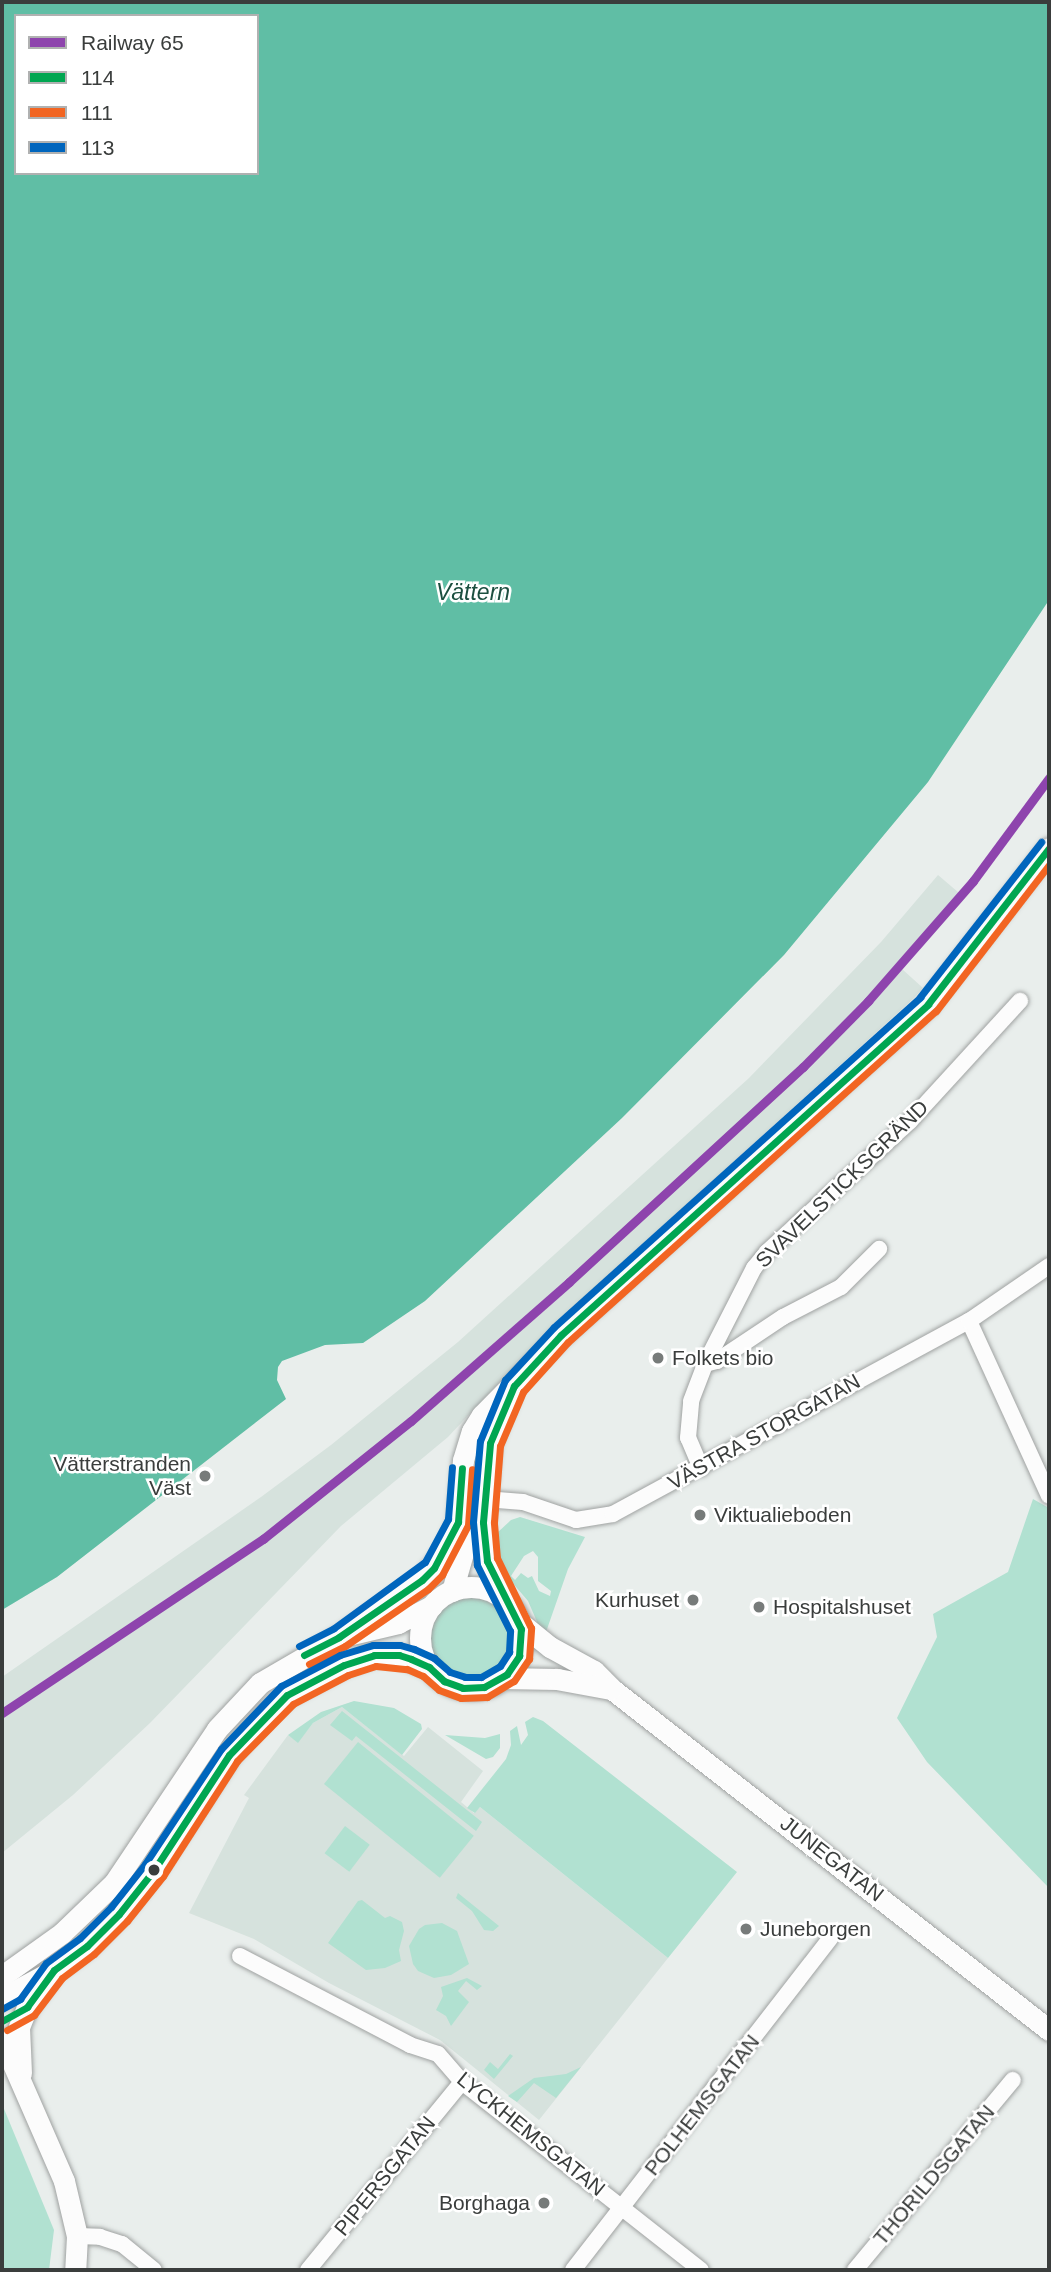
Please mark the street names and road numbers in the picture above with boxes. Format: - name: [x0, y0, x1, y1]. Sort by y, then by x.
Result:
- street label: SVAVELSTICKSGRÄND: [750, 1095, 934, 1273]
- street label: VÄSTRA STORGATAN: [663, 1368, 865, 1496]
- street label: JUNEGATAN: [775, 1811, 889, 1907]
- street label: POLHEMSGATAN: [639, 2030, 765, 2180]
- street label: LYCKHEMSGATAN: [452, 2067, 610, 2201]
- street label: THORILDSGATAN: [868, 2100, 1000, 2250]
- street label: PIPERSGATAN: [329, 2111, 441, 2241]

